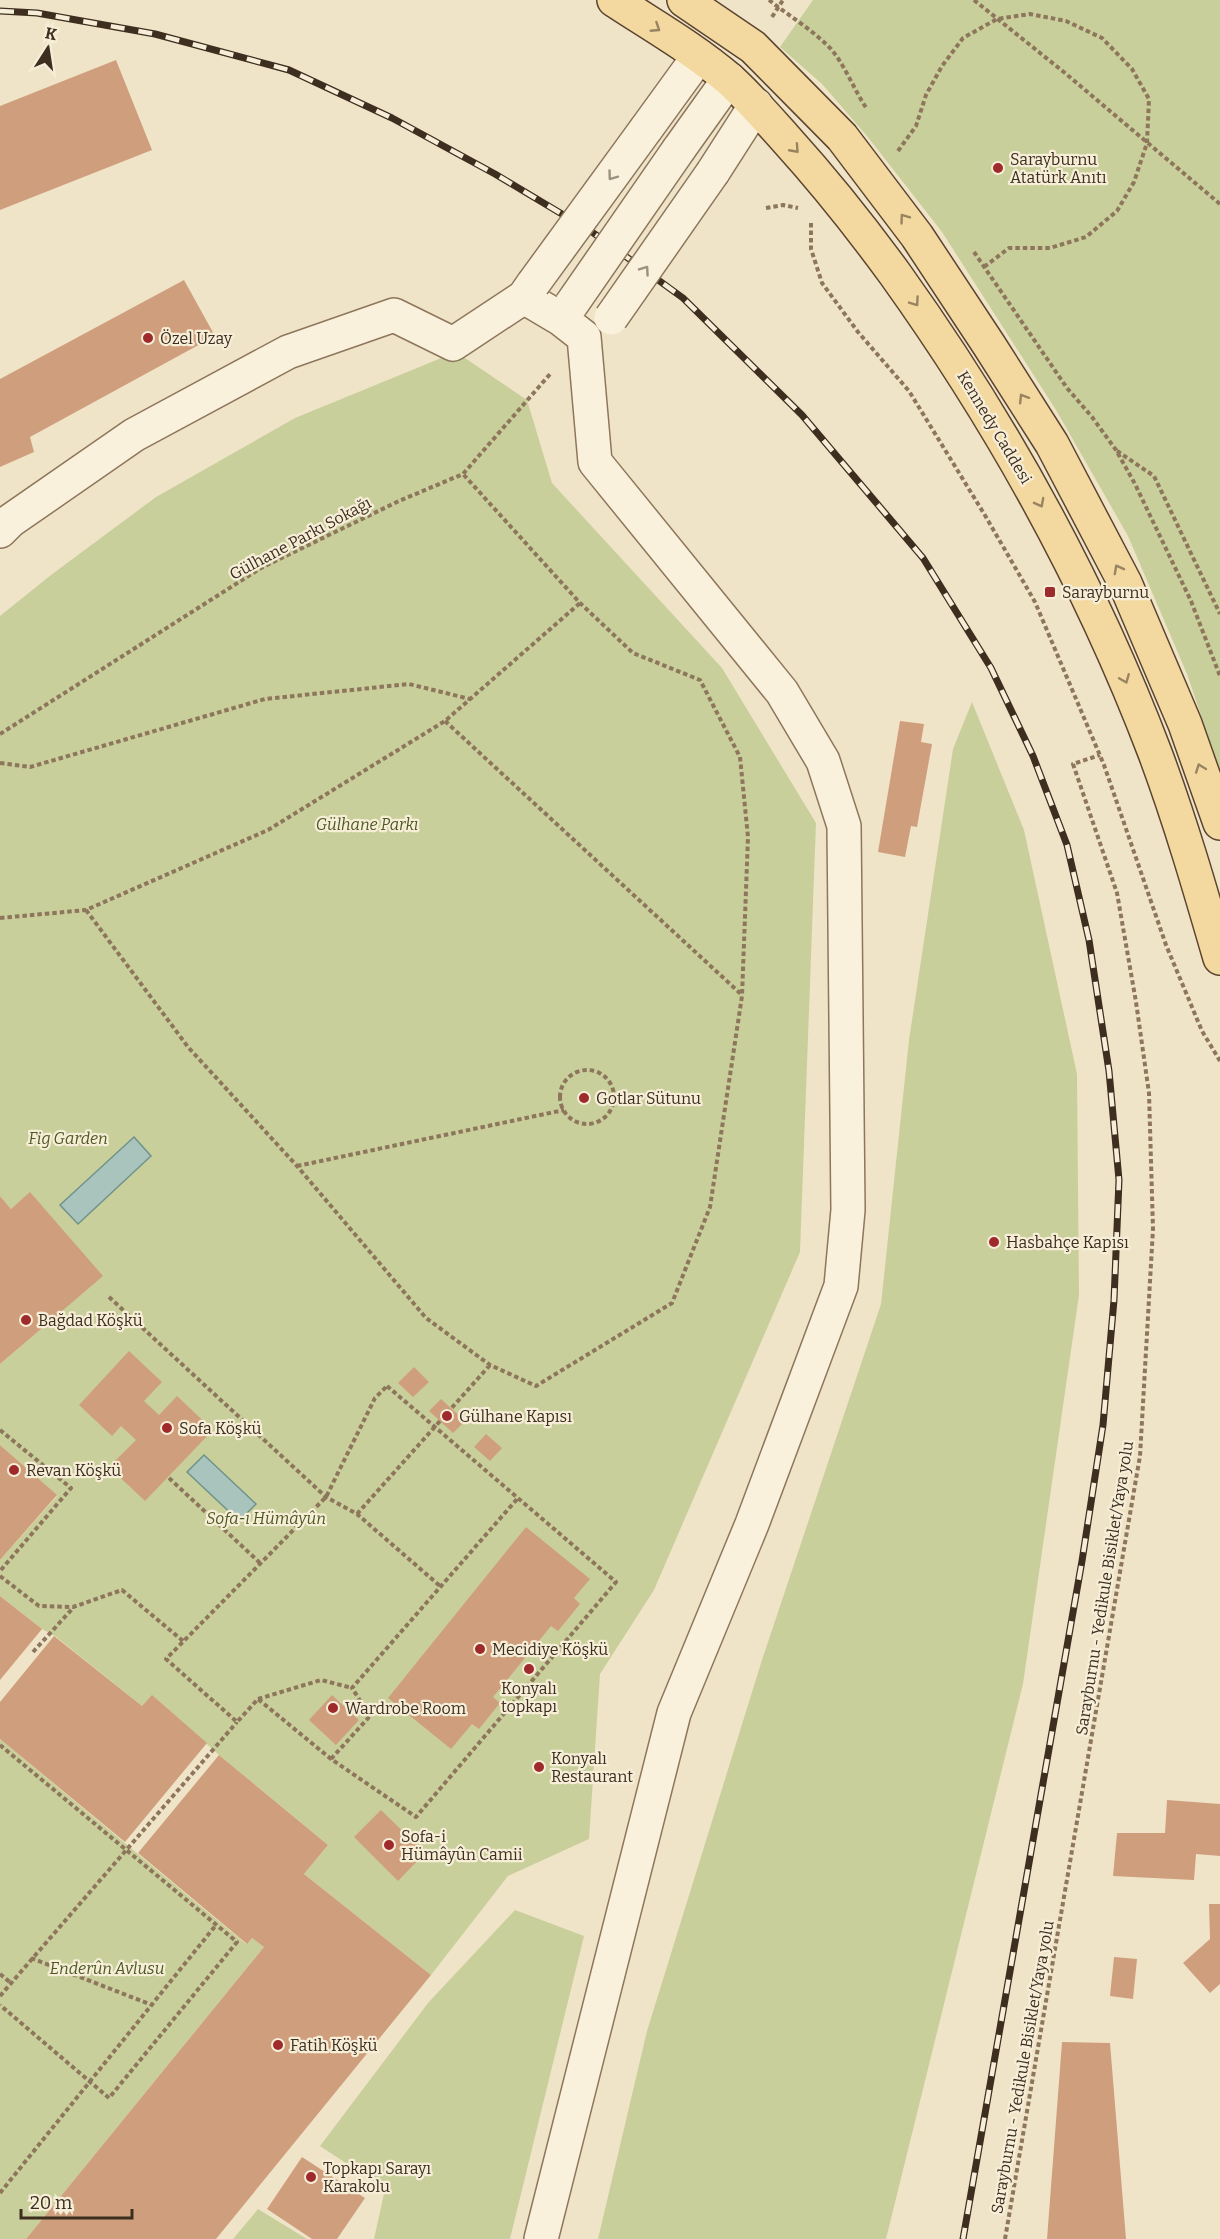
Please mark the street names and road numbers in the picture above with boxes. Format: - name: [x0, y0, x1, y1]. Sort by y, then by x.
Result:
- street label: Kennedy Caddesi: [953, 367, 1036, 487]
- street label: Gülhane Parkı Sokağı: [226, 493, 375, 584]
- street label: Sarayburnu - Yedikule Bisiklet/Yaya yolu: [1072, 1440, 1137, 1737]
- street label: Sarayburnu - Yedikule Bisiklet/Yaya yolu: [987, 1919, 1058, 2215]

